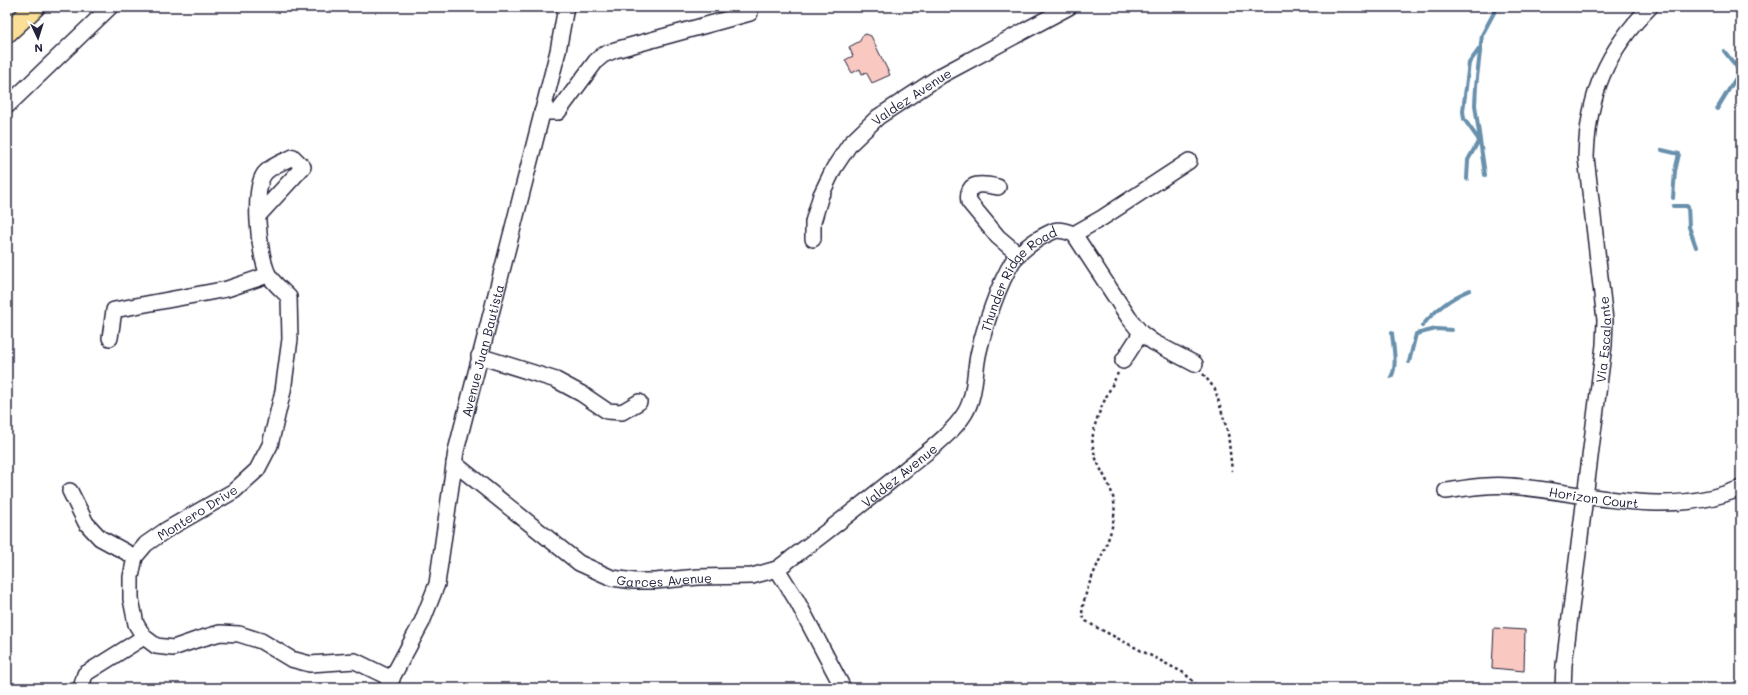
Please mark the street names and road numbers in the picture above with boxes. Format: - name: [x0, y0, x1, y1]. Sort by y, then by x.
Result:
- street label: Valdez Avenue: [867, 63, 954, 128]
- street label: Thunder Ridge Road: [976, 222, 1059, 333]
- street label: Avenue Juan Bautista: [457, 282, 507, 418]
- street label: Via Escalante: [1591, 295, 1614, 384]
- street label: Valdez Avenue: [857, 439, 940, 510]
- street label: Montero Drive: [154, 480, 240, 544]
- street label: Horizon Court: [1548, 482, 1640, 511]
- street label: Garces Avenue: [616, 568, 712, 590]

